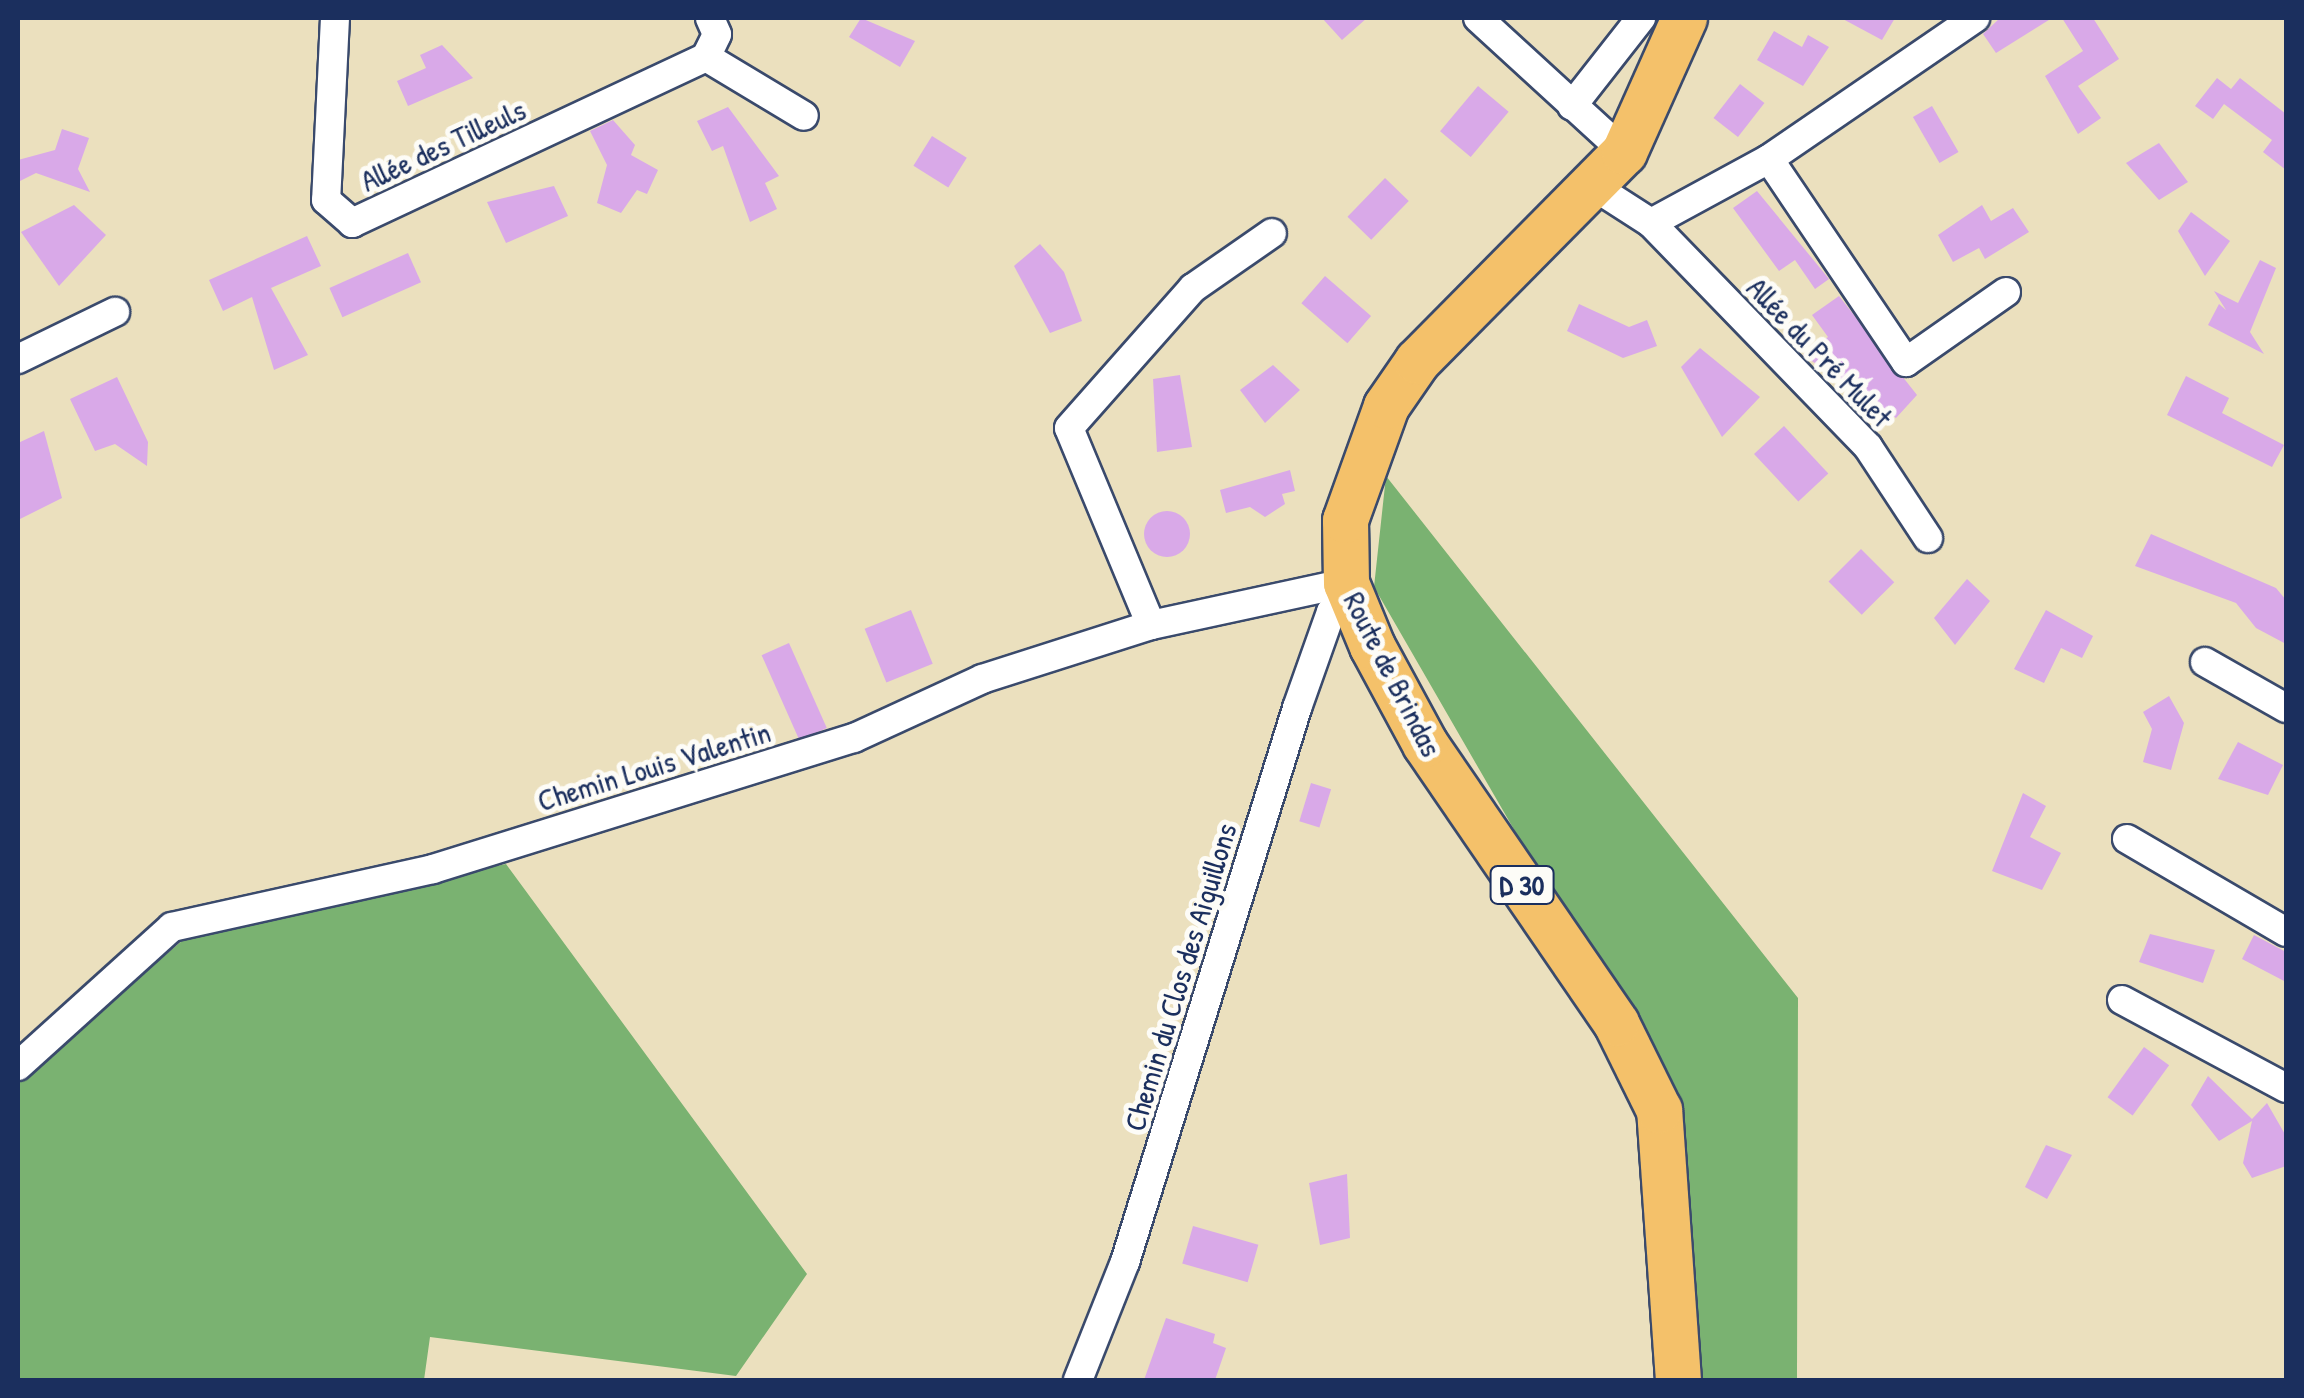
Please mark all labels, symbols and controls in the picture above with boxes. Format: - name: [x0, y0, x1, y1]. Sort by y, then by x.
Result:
- street label: Allée des Tilleuls: [355, 91, 531, 199]
- street label: Allée du Pré Mulet: [1740, 270, 1900, 434]
- street label: Route de Brindas: [1336, 586, 1450, 762]
- street label: Chemin Louis Valentin: [533, 713, 775, 819]
- street label: Chemin du Clos des Aiguillons: [1116, 819, 1244, 1135]
- road number: D 30: [1490, 862, 1554, 908]

